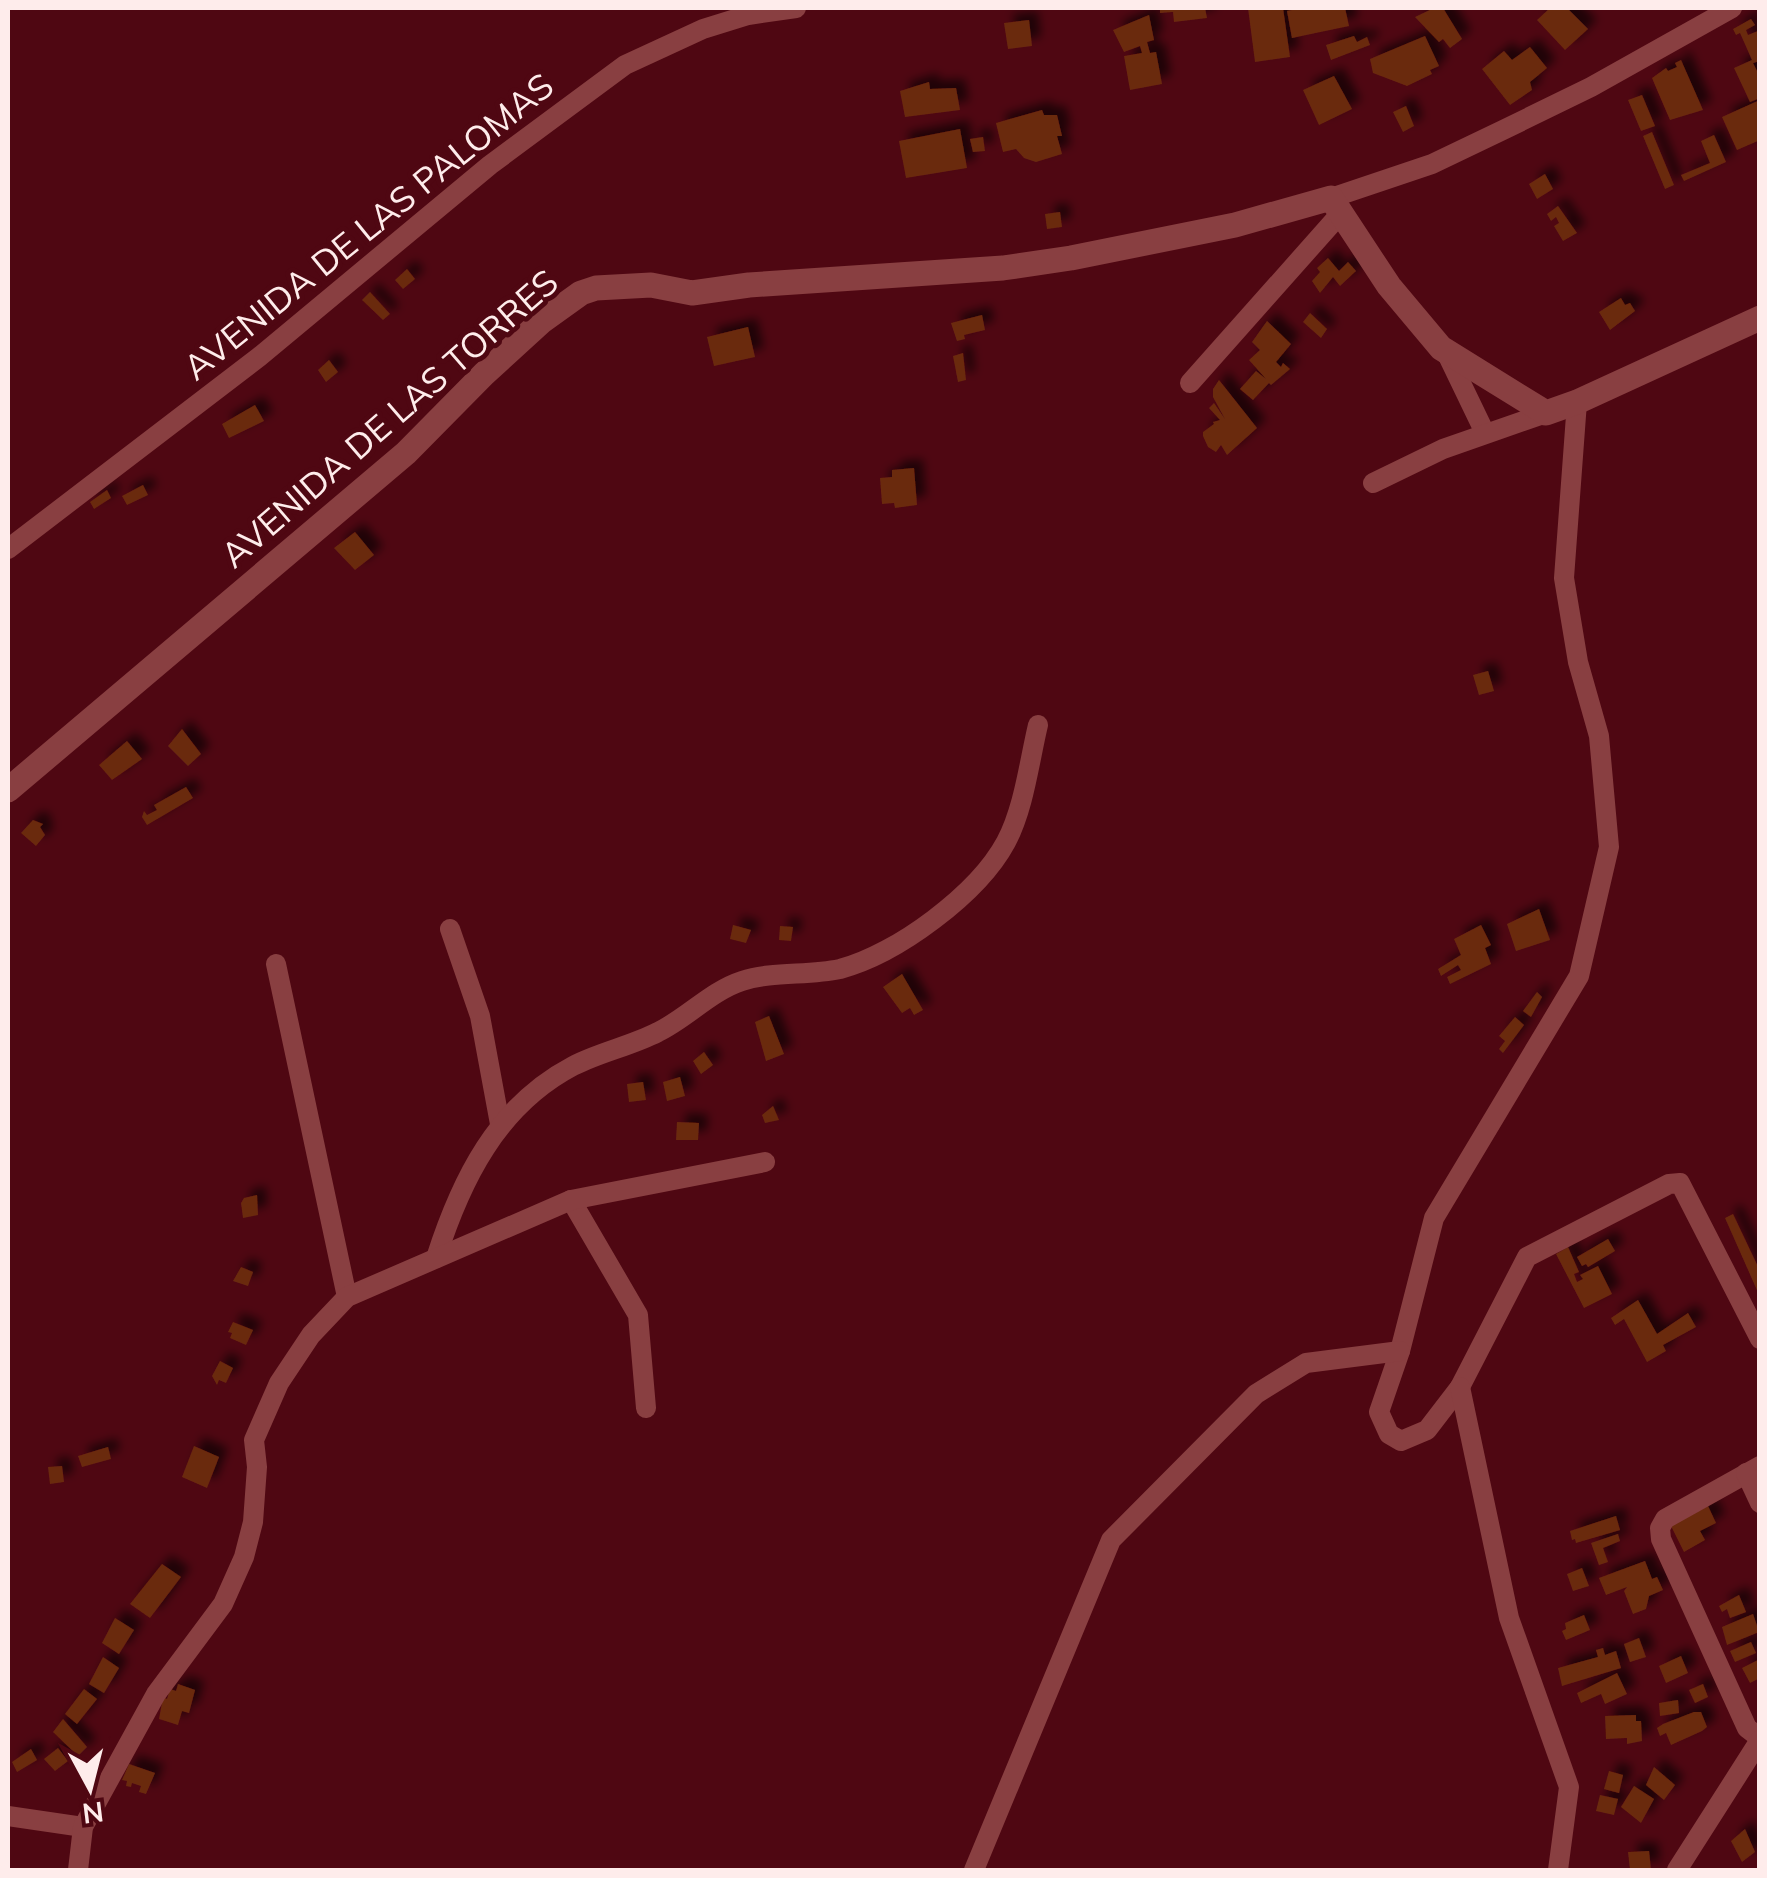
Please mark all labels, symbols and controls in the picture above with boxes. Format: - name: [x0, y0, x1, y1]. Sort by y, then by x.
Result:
- street label: AVENIDA DE LAS PALOMAS: [174, 63, 562, 389]
- street label: AVENIDA DE LAS TORRES: [211, 260, 567, 576]
- north arrow: [40, 1738, 140, 1838]
- text: N: [80, 1795, 106, 1832]

